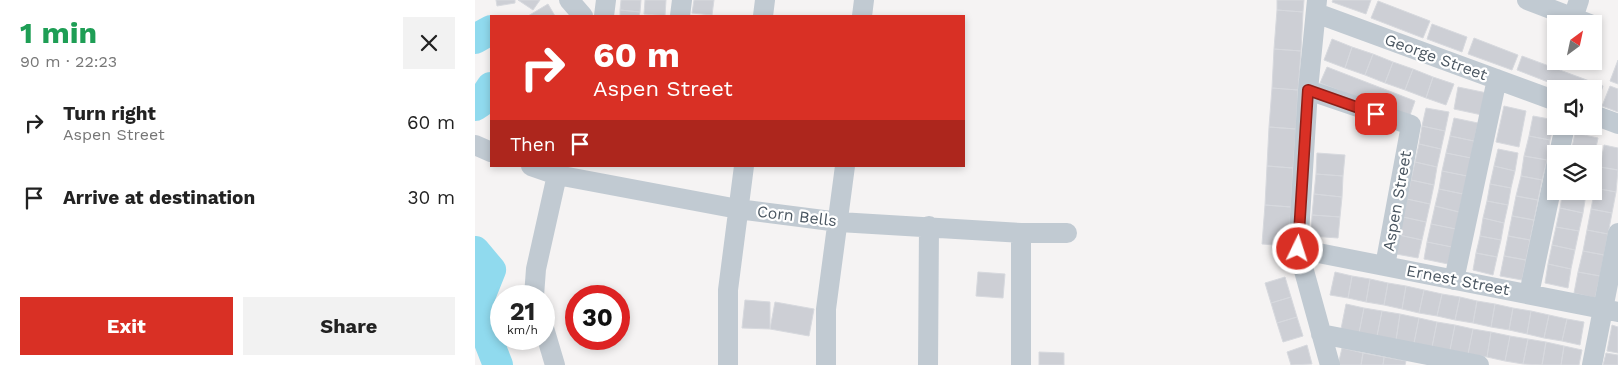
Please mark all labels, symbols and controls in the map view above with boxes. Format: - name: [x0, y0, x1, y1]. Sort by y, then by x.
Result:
- text: 1 min: [20, 15, 97, 50]
- north arrow: [1547, 15, 1603, 70]
- map controls: [1547, 15, 1602, 200]
- button: close: [403, 17, 455, 69]
- street label: George Street: [1382, 30, 1490, 84]
- text: 60 m: [593, 34, 680, 76]
- icon: right: [510, 35, 575, 100]
- text: 90 m · 22:23: [20, 52, 117, 71]
- text: Aspen Street: [593, 76, 733, 101]
- button: sound: [1547, 80, 1602, 135]
- pin: [1355, 93, 1397, 135]
- icon: arrive: [1362, 100, 1390, 128]
- text: Turn right: [63, 102, 156, 125]
- icon: right: [20, 109, 48, 137]
- text: 60 m: [407, 111, 455, 134]
- text: Aspen Street: [63, 125, 165, 144]
- icon: arrive: [566, 130, 594, 158]
- text: Then: [510, 133, 556, 156]
- button: layers: [1547, 145, 1602, 200]
- street label: Aspen Street: [1379, 149, 1415, 253]
- icon: arrive: [20, 184, 48, 212]
- text: Arrive at destination: [63, 186, 255, 209]
- text: 30 m: [408, 186, 455, 209]
- street label: Corn Bells: [756, 202, 838, 230]
- position arrow: [1271, 222, 1323, 274]
- street label: Ernest Street: [1405, 261, 1511, 299]
- speed limit sign: 30: [565, 285, 630, 350]
- button: Exit: [20, 297, 233, 355]
- button: Share: [243, 297, 455, 355]
- text: 21: [510, 297, 535, 326]
- text: km/h: [507, 323, 538, 337]

